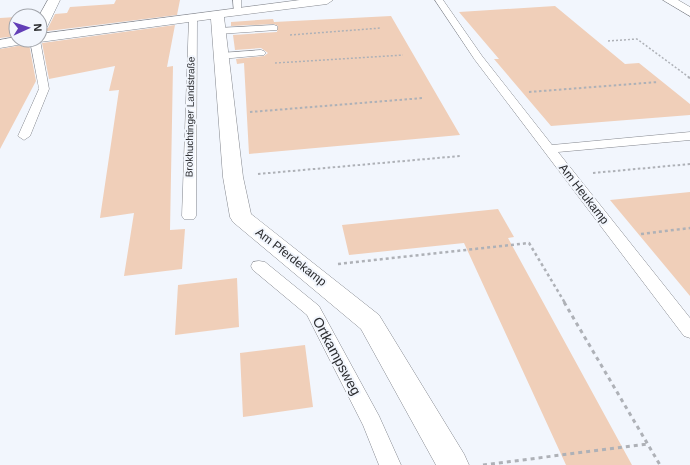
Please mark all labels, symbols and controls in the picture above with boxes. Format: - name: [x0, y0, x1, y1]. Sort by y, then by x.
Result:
- north arrow: [8, 8, 48, 48]
- text: N: [32, 23, 44, 32]
- street label: Brokhuchtinger Landstraße: [183, 56, 197, 177]
- street label: Am Heukamp: [556, 161, 612, 227]
- street label: Am Pferdekamp: [253, 225, 329, 289]
- street label: Ortkampsweg: [310, 314, 364, 398]

